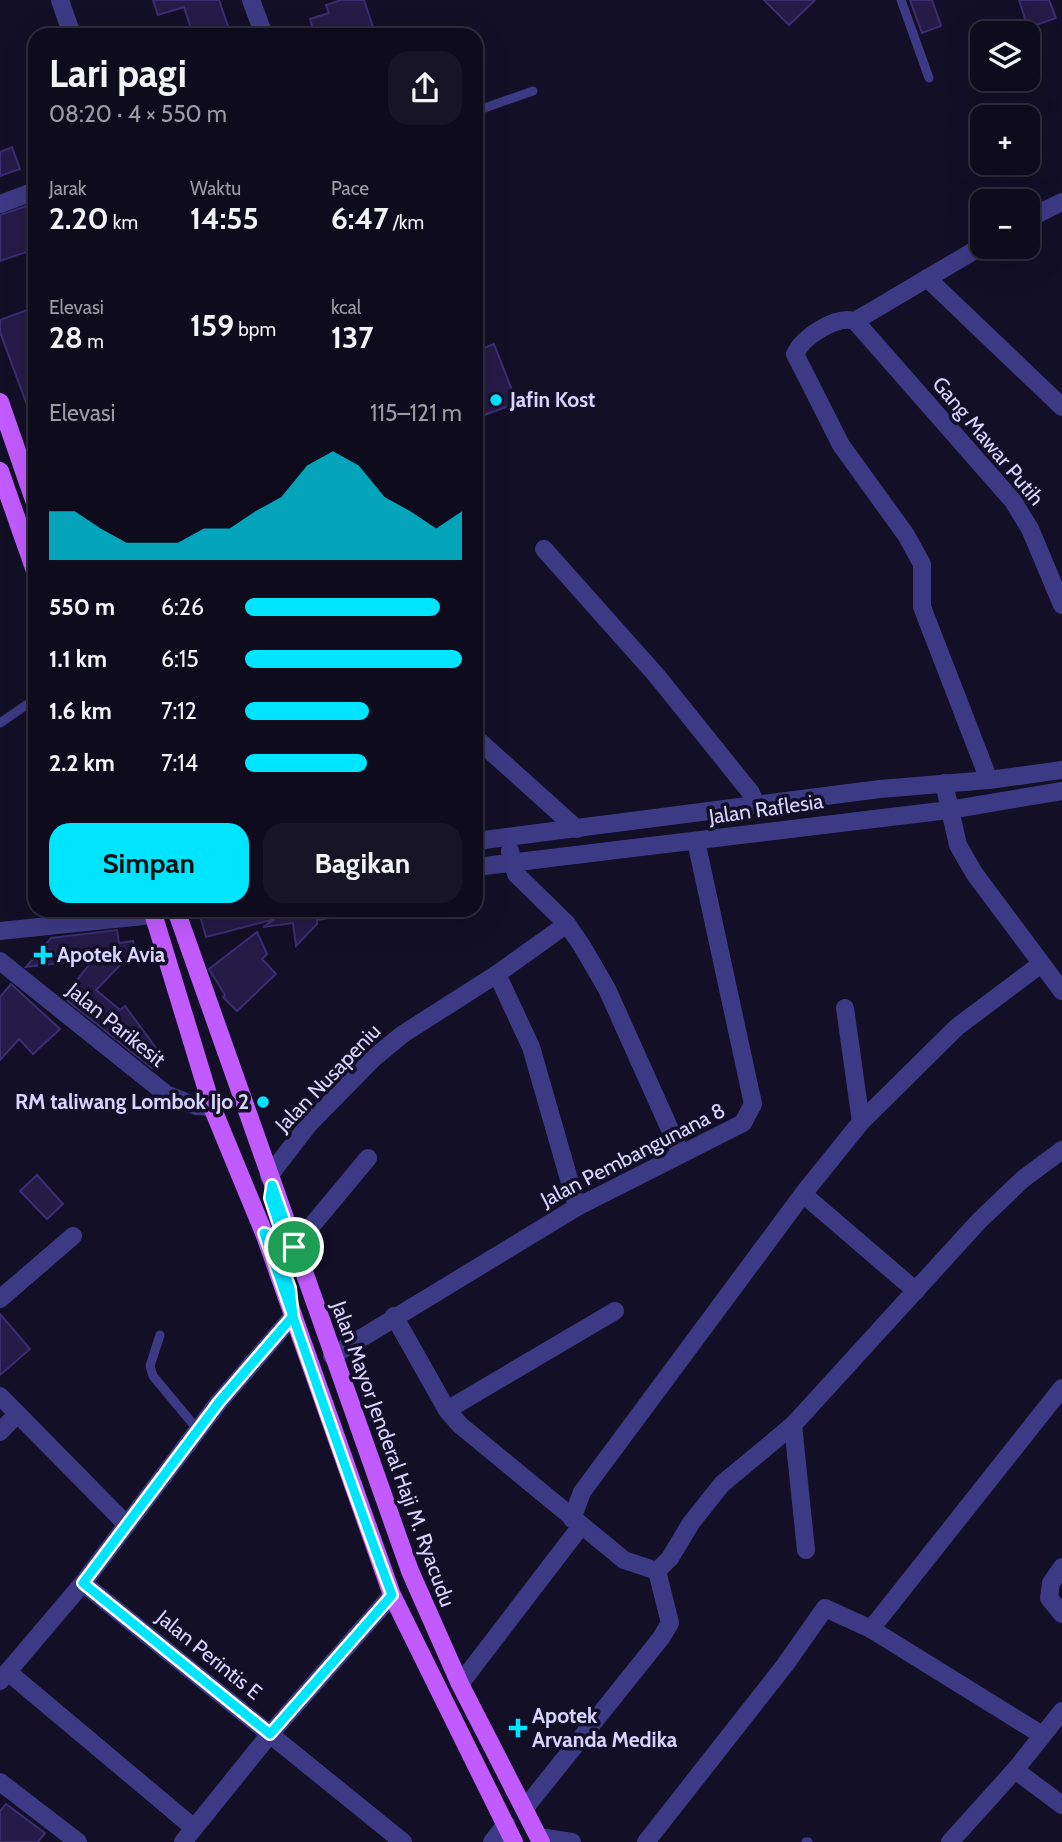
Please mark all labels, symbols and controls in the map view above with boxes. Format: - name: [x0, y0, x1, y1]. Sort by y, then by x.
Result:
- map controls: [970, 21, 1040, 259]
- button: layers: [970, 21, 1040, 91]
- text: Lari pagi: [49, 50, 187, 97]
- button: share: [388, 51, 462, 125]
- text: 08:20 · 4 × 550 m: [49, 100, 227, 128]
- button: +: [970, 105, 1040, 175]
- text: Jarak: [49, 177, 86, 200]
- text: Waktu: [190, 177, 241, 200]
- text: Pace: [331, 177, 369, 200]
- button: −: [970, 189, 1040, 259]
- text: 2.20: [49, 200, 109, 237]
- text: 14:55: [190, 200, 259, 237]
- text: 6:47: [331, 200, 388, 237]
- text: km: [109, 211, 138, 234]
- text: /km: [388, 211, 424, 234]
- text: Elevasi: [49, 296, 104, 319]
- text: kcal: [331, 296, 361, 319]
- text: 159: [190, 307, 234, 344]
- text: bpm: [234, 318, 276, 341]
- text: 28: [49, 319, 83, 356]
- text: 137: [331, 319, 374, 356]
- text: m: [83, 330, 104, 353]
- street label: Gang Mawar Putih: [927, 371, 1049, 510]
- place label: Jafin Kost: [509, 387, 595, 412]
- marker: Jafin Kost: [488, 392, 504, 408]
- text: Elevasi: [49, 399, 115, 427]
- text: 115–121 m: [370, 399, 462, 427]
- text: 550 m: [49, 593, 115, 621]
- text: 6:26: [161, 593, 204, 621]
- text: 1.1 km: [49, 645, 107, 673]
- text: 6:15: [161, 645, 199, 673]
- text: 1.6 km: [49, 697, 112, 725]
- text: 7:12: [161, 697, 197, 725]
- text: 2.2 km: [49, 749, 115, 777]
- text: 7:14: [161, 749, 198, 777]
- street label: Jalan Raflesia: [706, 788, 825, 829]
- button: Simpan: [49, 823, 249, 903]
- button: Bagikan: [263, 823, 462, 903]
- place label: Apotek Avia: [57, 942, 166, 967]
- marker: Apotek Avia: [35, 947, 51, 963]
- street label: Jalan Parikesit: [61, 977, 171, 1072]
- street label: Jalan Nusapeniu: [269, 1018, 386, 1138]
- place label: RM taliwang Lombok Ijo 2: [15, 1089, 249, 1114]
- marker: RM taliwang Lombok Ijo 2: [255, 1094, 271, 1110]
- street label: Jalan Pembangunana 8: [535, 1097, 729, 1212]
- pin: [264, 1217, 324, 1277]
- icon: arrive: [275, 1228, 313, 1266]
- street label: Jalan Mayor Jenderal Haji M. Ryacudu: [325, 1297, 461, 1610]
- street label: Jalan Perintis E: [151, 1604, 267, 1705]
- place label: Apotek Arvanda Medika: [532, 1703, 678, 1752]
- marker: Apotek Arvanda Medika: [510, 1720, 526, 1736]

